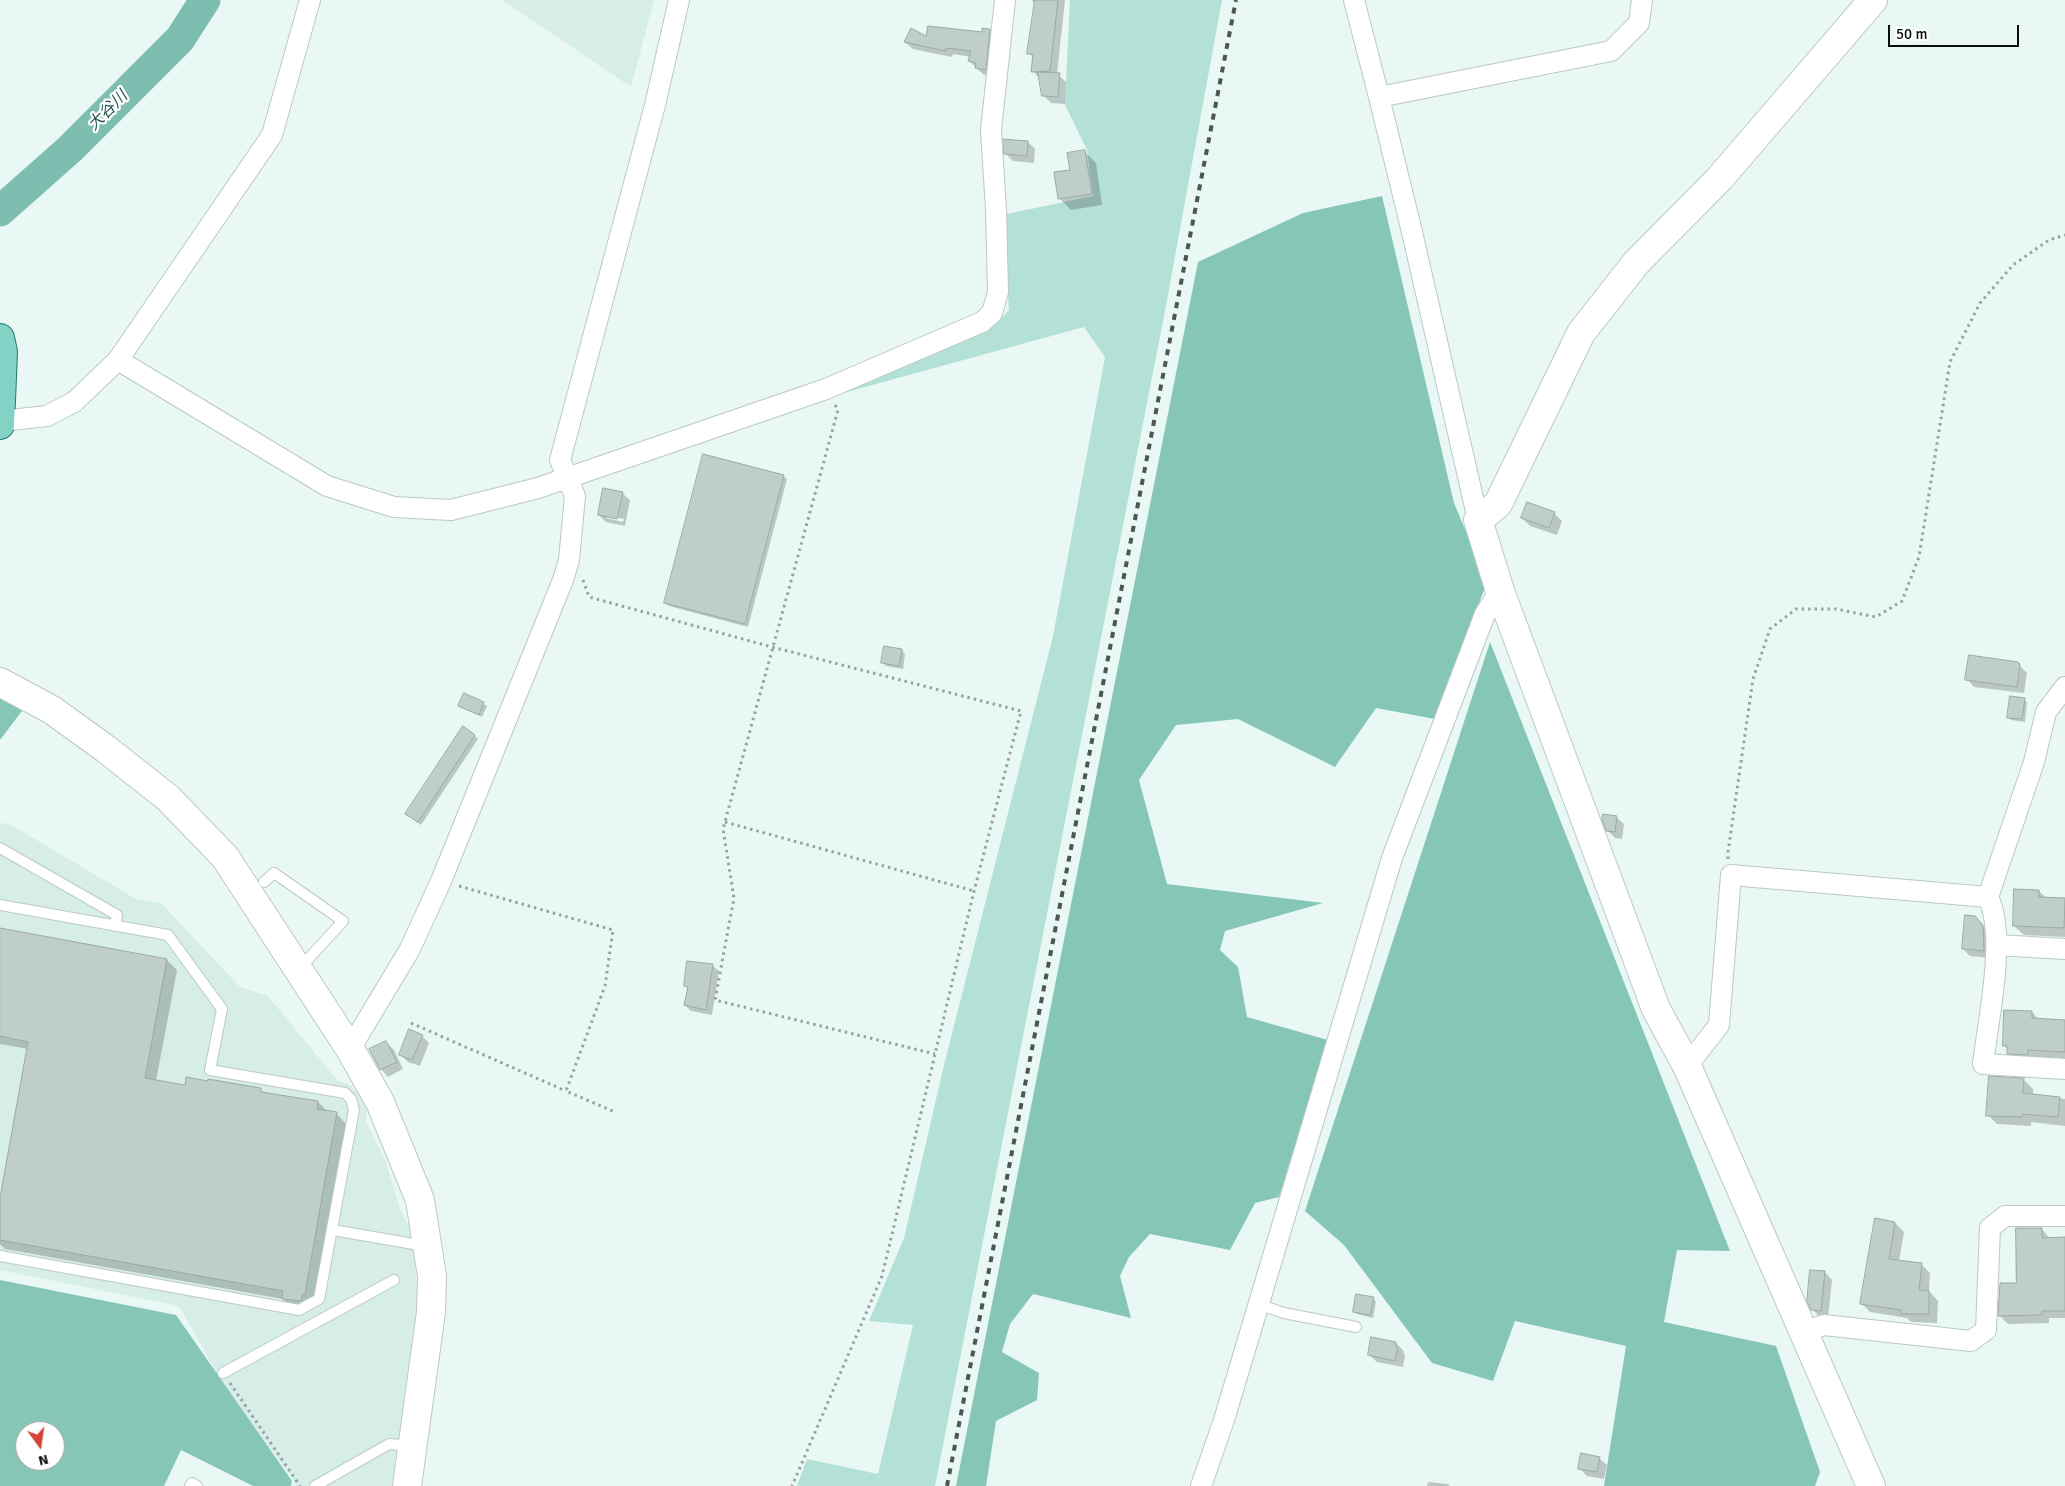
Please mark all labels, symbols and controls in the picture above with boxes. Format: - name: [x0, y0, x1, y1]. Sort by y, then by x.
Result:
- scale bar: [1890, 15, 2021, 47]
- text: 50 m: [1896, 25, 1927, 43]
- water label: 大谷川: [84, 87, 132, 135]
- north arrow: [15, 1421, 65, 1471]
- text: N: [37, 1451, 50, 1469]

